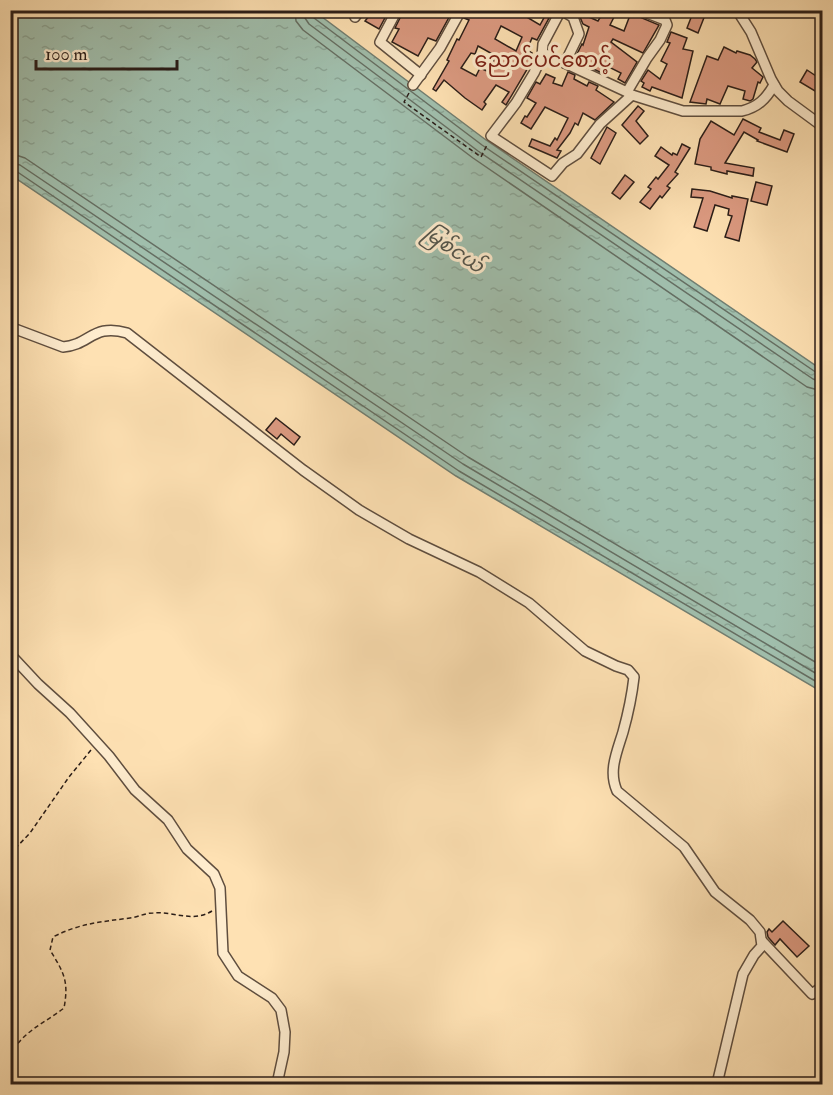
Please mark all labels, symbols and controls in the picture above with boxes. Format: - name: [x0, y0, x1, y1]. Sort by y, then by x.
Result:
- scale bar: [36, 33, 177, 71]
- text: 100 m: [45, 43, 88, 66]
- district label: ညောင်ပင်စောင့်: [474, 44, 612, 77]
- water label: မြစ်ငယ်: [417, 219, 491, 283]

